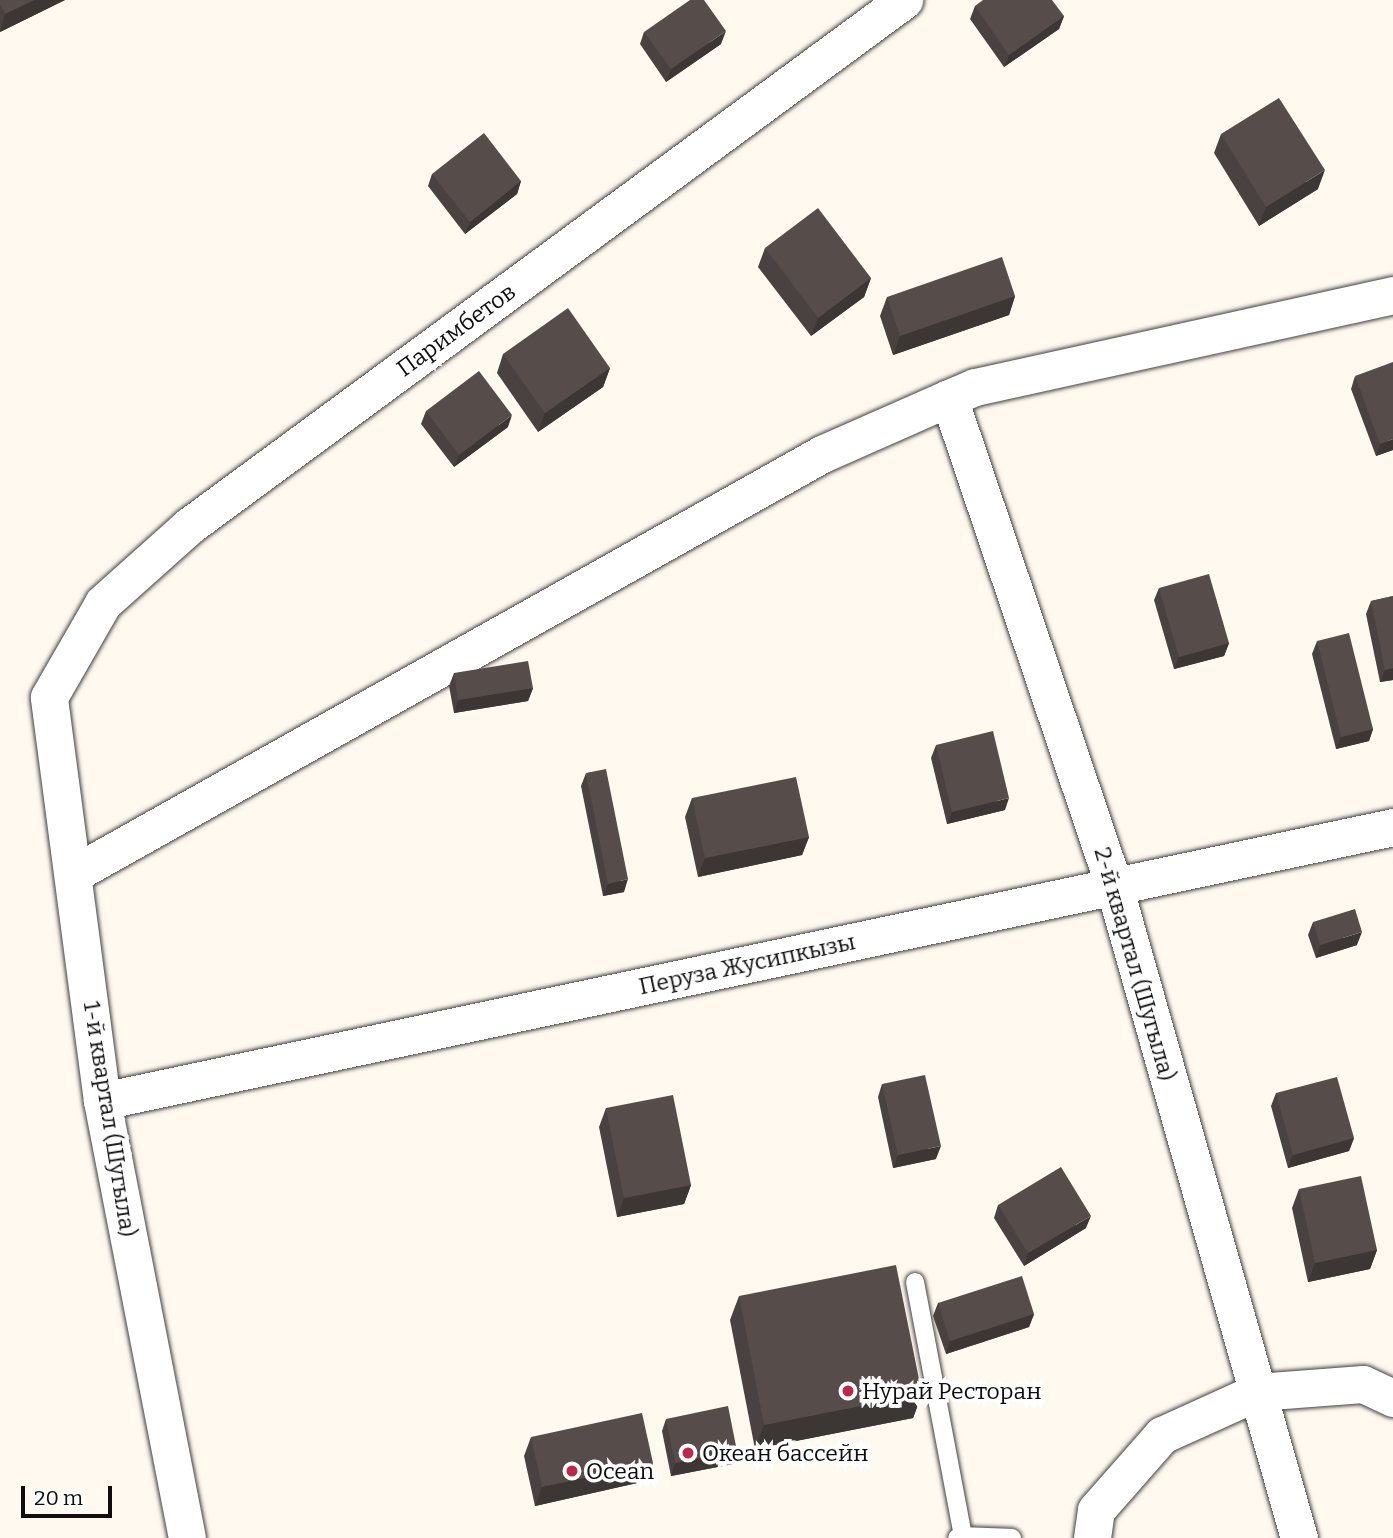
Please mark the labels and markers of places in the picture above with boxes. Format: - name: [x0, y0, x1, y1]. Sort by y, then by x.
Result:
- place label: Нурай Ресторан: [862, 1377, 1041, 1405]
- marker: Нурай Ресторан: [840, 1383, 856, 1399]
- place label: Океан бассейн: [702, 1439, 868, 1467]
- marker: Океан бассейн: [680, 1445, 696, 1461]
- place label: Ocean: [586, 1457, 654, 1485]
- marker: Ocean: [564, 1463, 580, 1479]

